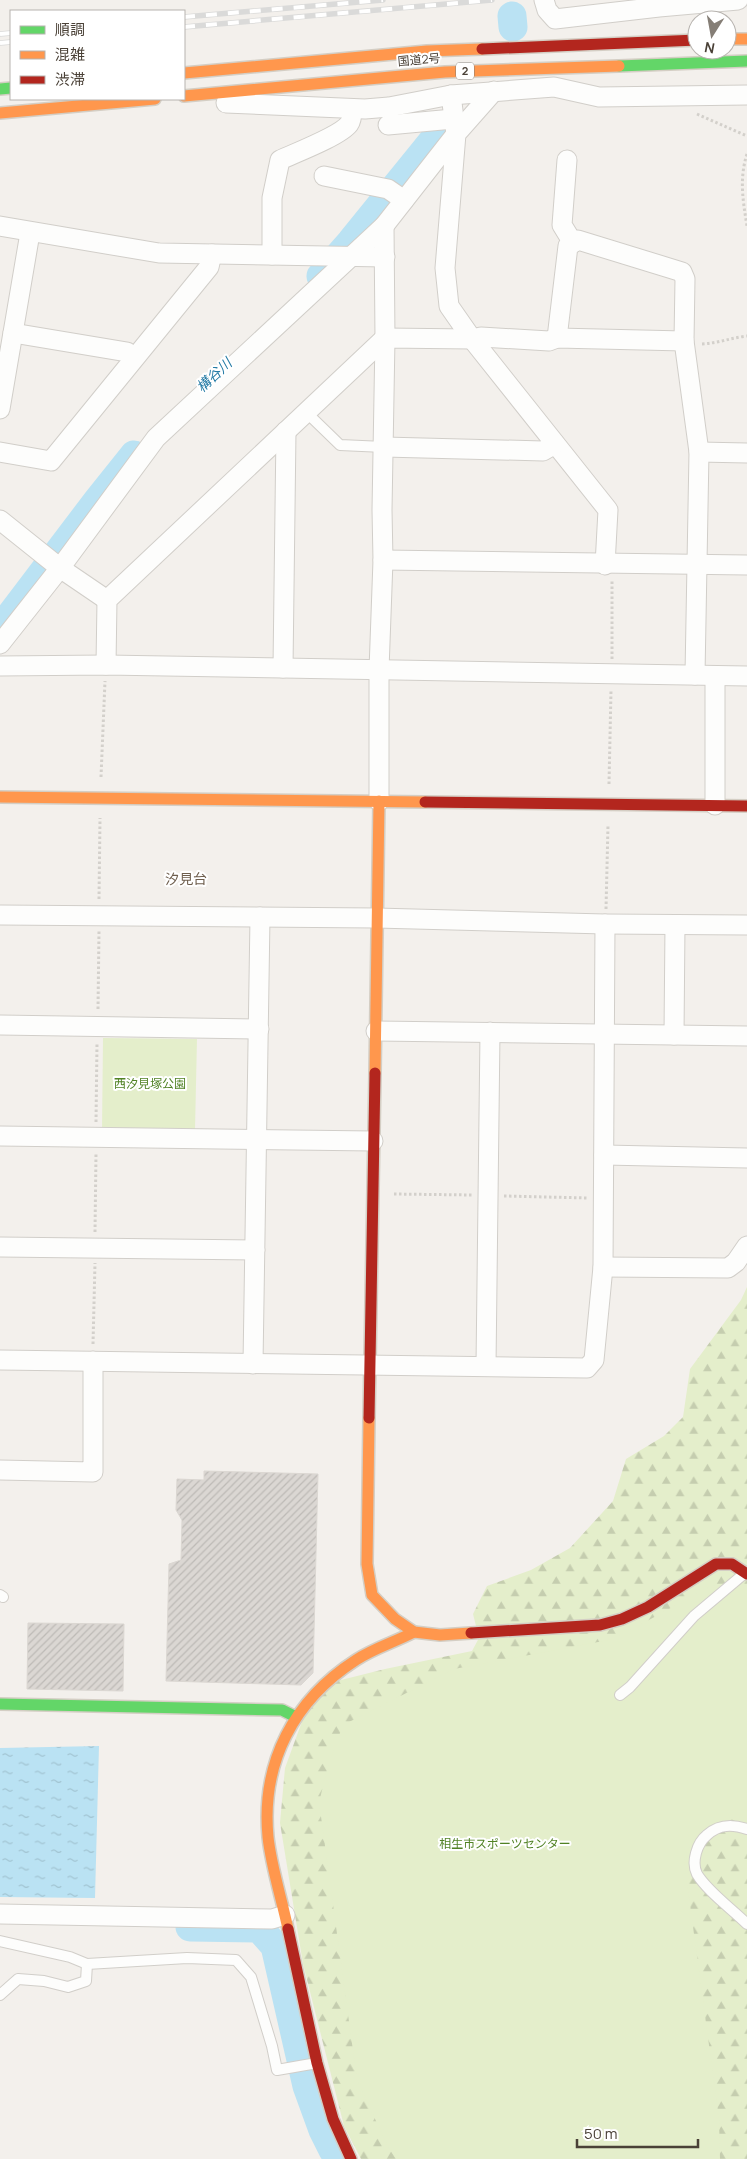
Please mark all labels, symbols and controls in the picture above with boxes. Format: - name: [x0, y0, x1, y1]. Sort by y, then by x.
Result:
- legend: [10, 10, 185, 100]
- north arrow: [687, 10, 737, 60]
- text: 順調: [55, 19, 85, 40]
- text: N: [703, 38, 716, 59]
- text: 混雑: [55, 44, 85, 65]
- street label: 国道2号: [397, 49, 441, 70]
- road number: 2: [456, 62, 474, 80]
- text: 渋滞: [55, 69, 85, 90]
- water label: 構谷川: [192, 352, 237, 396]
- district label: 汐見台: [165, 869, 207, 888]
- park label: 西汐見塚公園: [114, 1075, 186, 1092]
- park label: 相生市スポーツセンター: [439, 1835, 571, 1852]
- scale bar: [577, 2116, 698, 2148]
- text: 50 m: [584, 2123, 618, 2144]

